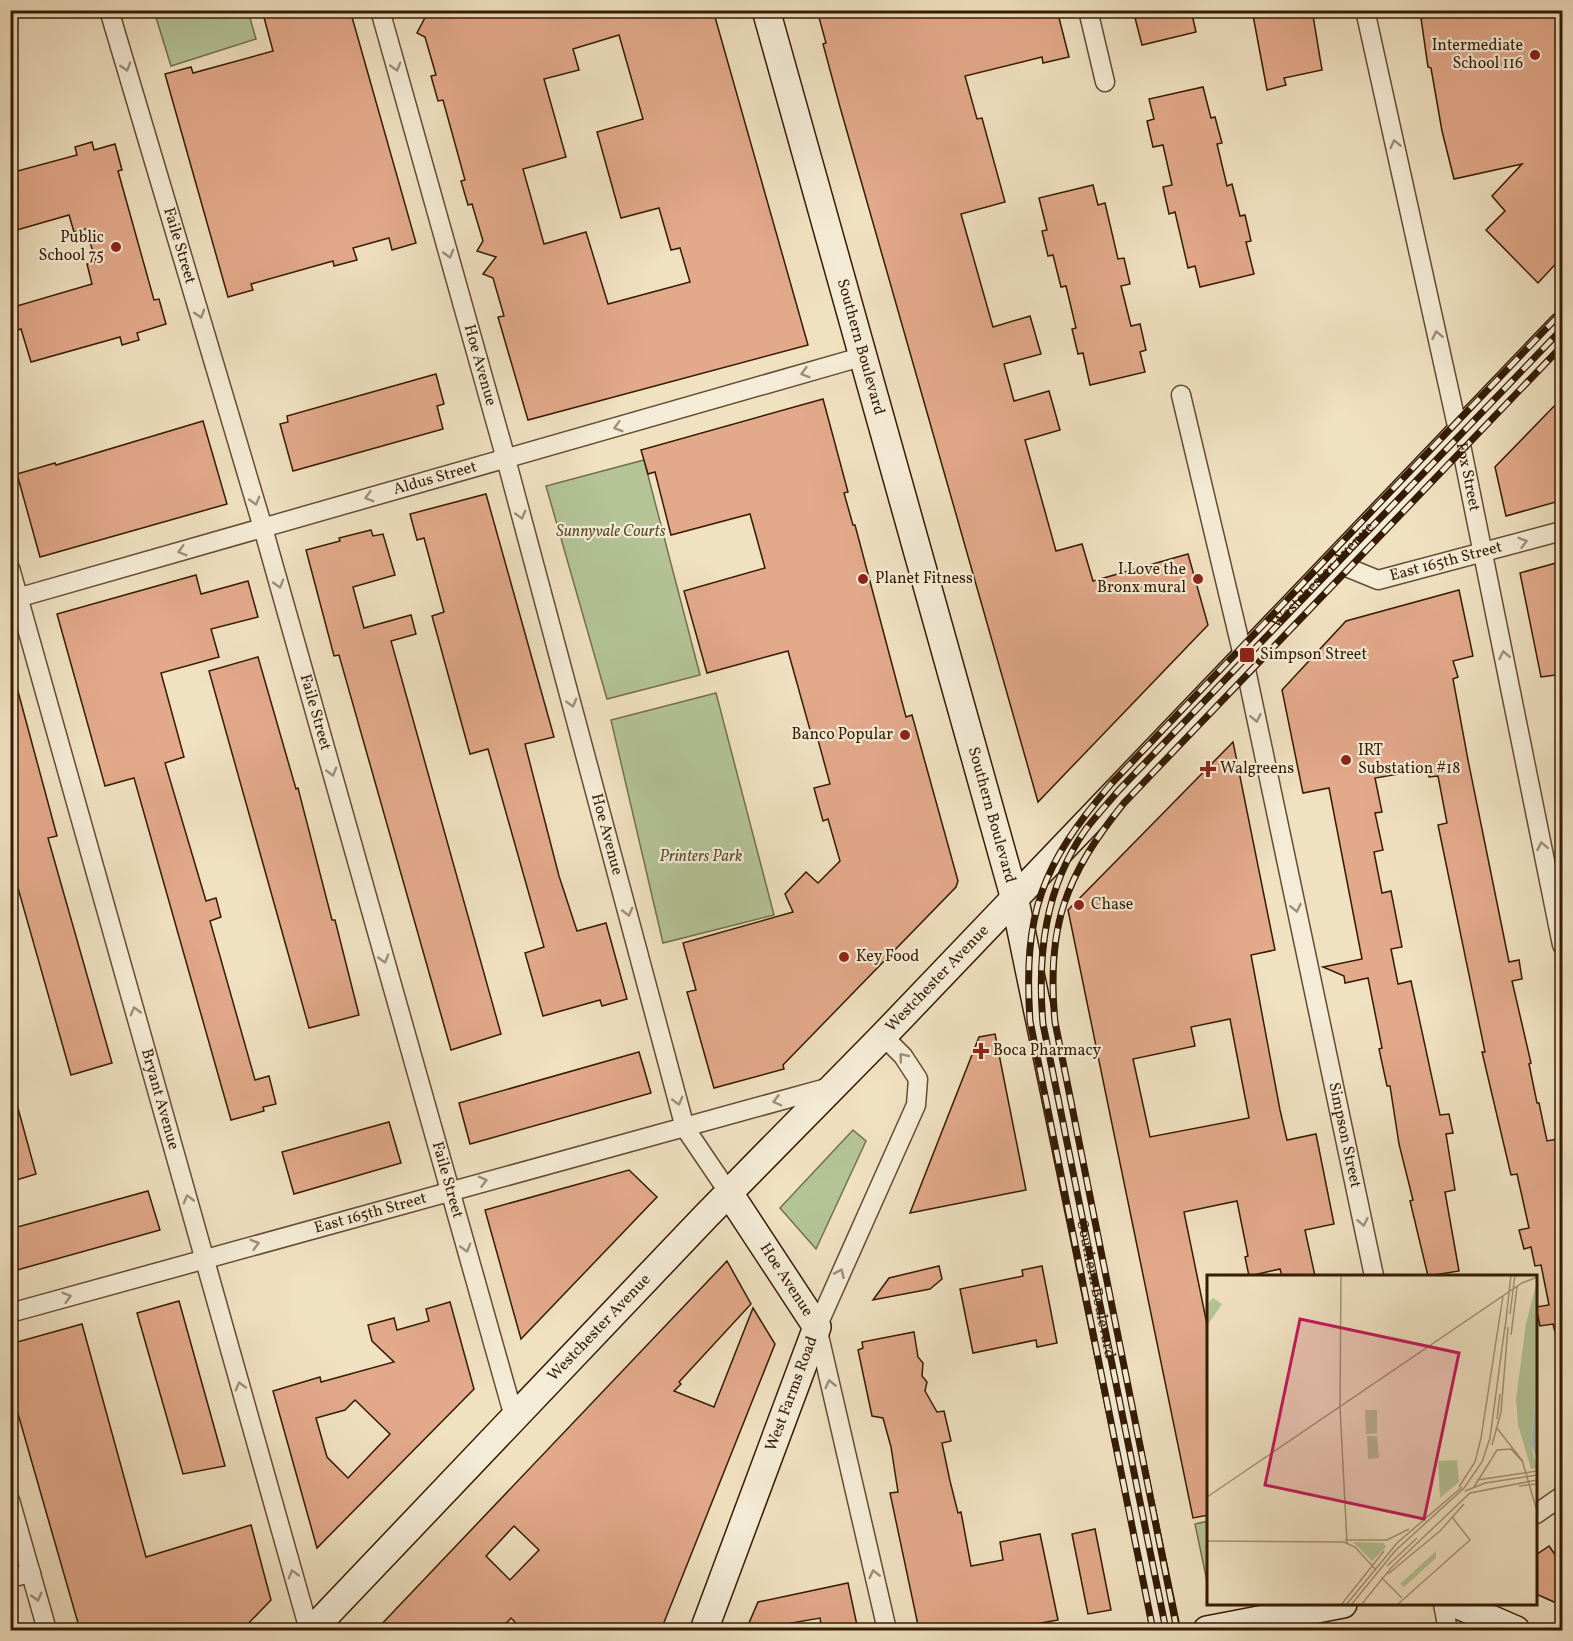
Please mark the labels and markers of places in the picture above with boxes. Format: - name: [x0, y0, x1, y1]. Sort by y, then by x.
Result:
- place label: Intermediate School 116: [1432, 35, 1523, 75]
- marker: Intermediate School 116: [1528, 48, 1542, 62]
- place label: Public School 75: [39, 227, 104, 267]
- marker: Public School 75: [109, 240, 123, 254]
- place label: I Love the Bronx mural: [1097, 559, 1186, 599]
- place label: Planet Fitness: [875, 568, 973, 590]
- marker: Planet Fitness: [856, 572, 870, 586]
- marker: I Love the Bronx mural: [1191, 572, 1205, 586]
- place label: Simpson Street: [1260, 644, 1367, 666]
- marker: Simpson Street: [1238, 646, 1256, 664]
- place label: Banco Popular: [792, 724, 893, 746]
- marker: Banco Popular: [898, 728, 912, 742]
- place label: IRT Substation #18: [1358, 740, 1460, 780]
- marker: IRT Substation #18: [1339, 753, 1353, 767]
- place label: Walgreens: [1220, 758, 1294, 780]
- marker: Walgreens: [1201, 762, 1215, 776]
- place label: Chase: [1091, 894, 1133, 916]
- marker: Chase: [1072, 898, 1086, 912]
- place label: Key Food: [856, 946, 919, 968]
- marker: Key Food: [837, 950, 851, 964]
- place label: Boca Pharmacy: [993, 1040, 1102, 1062]
- marker: Boca Pharmacy: [974, 1044, 988, 1058]

